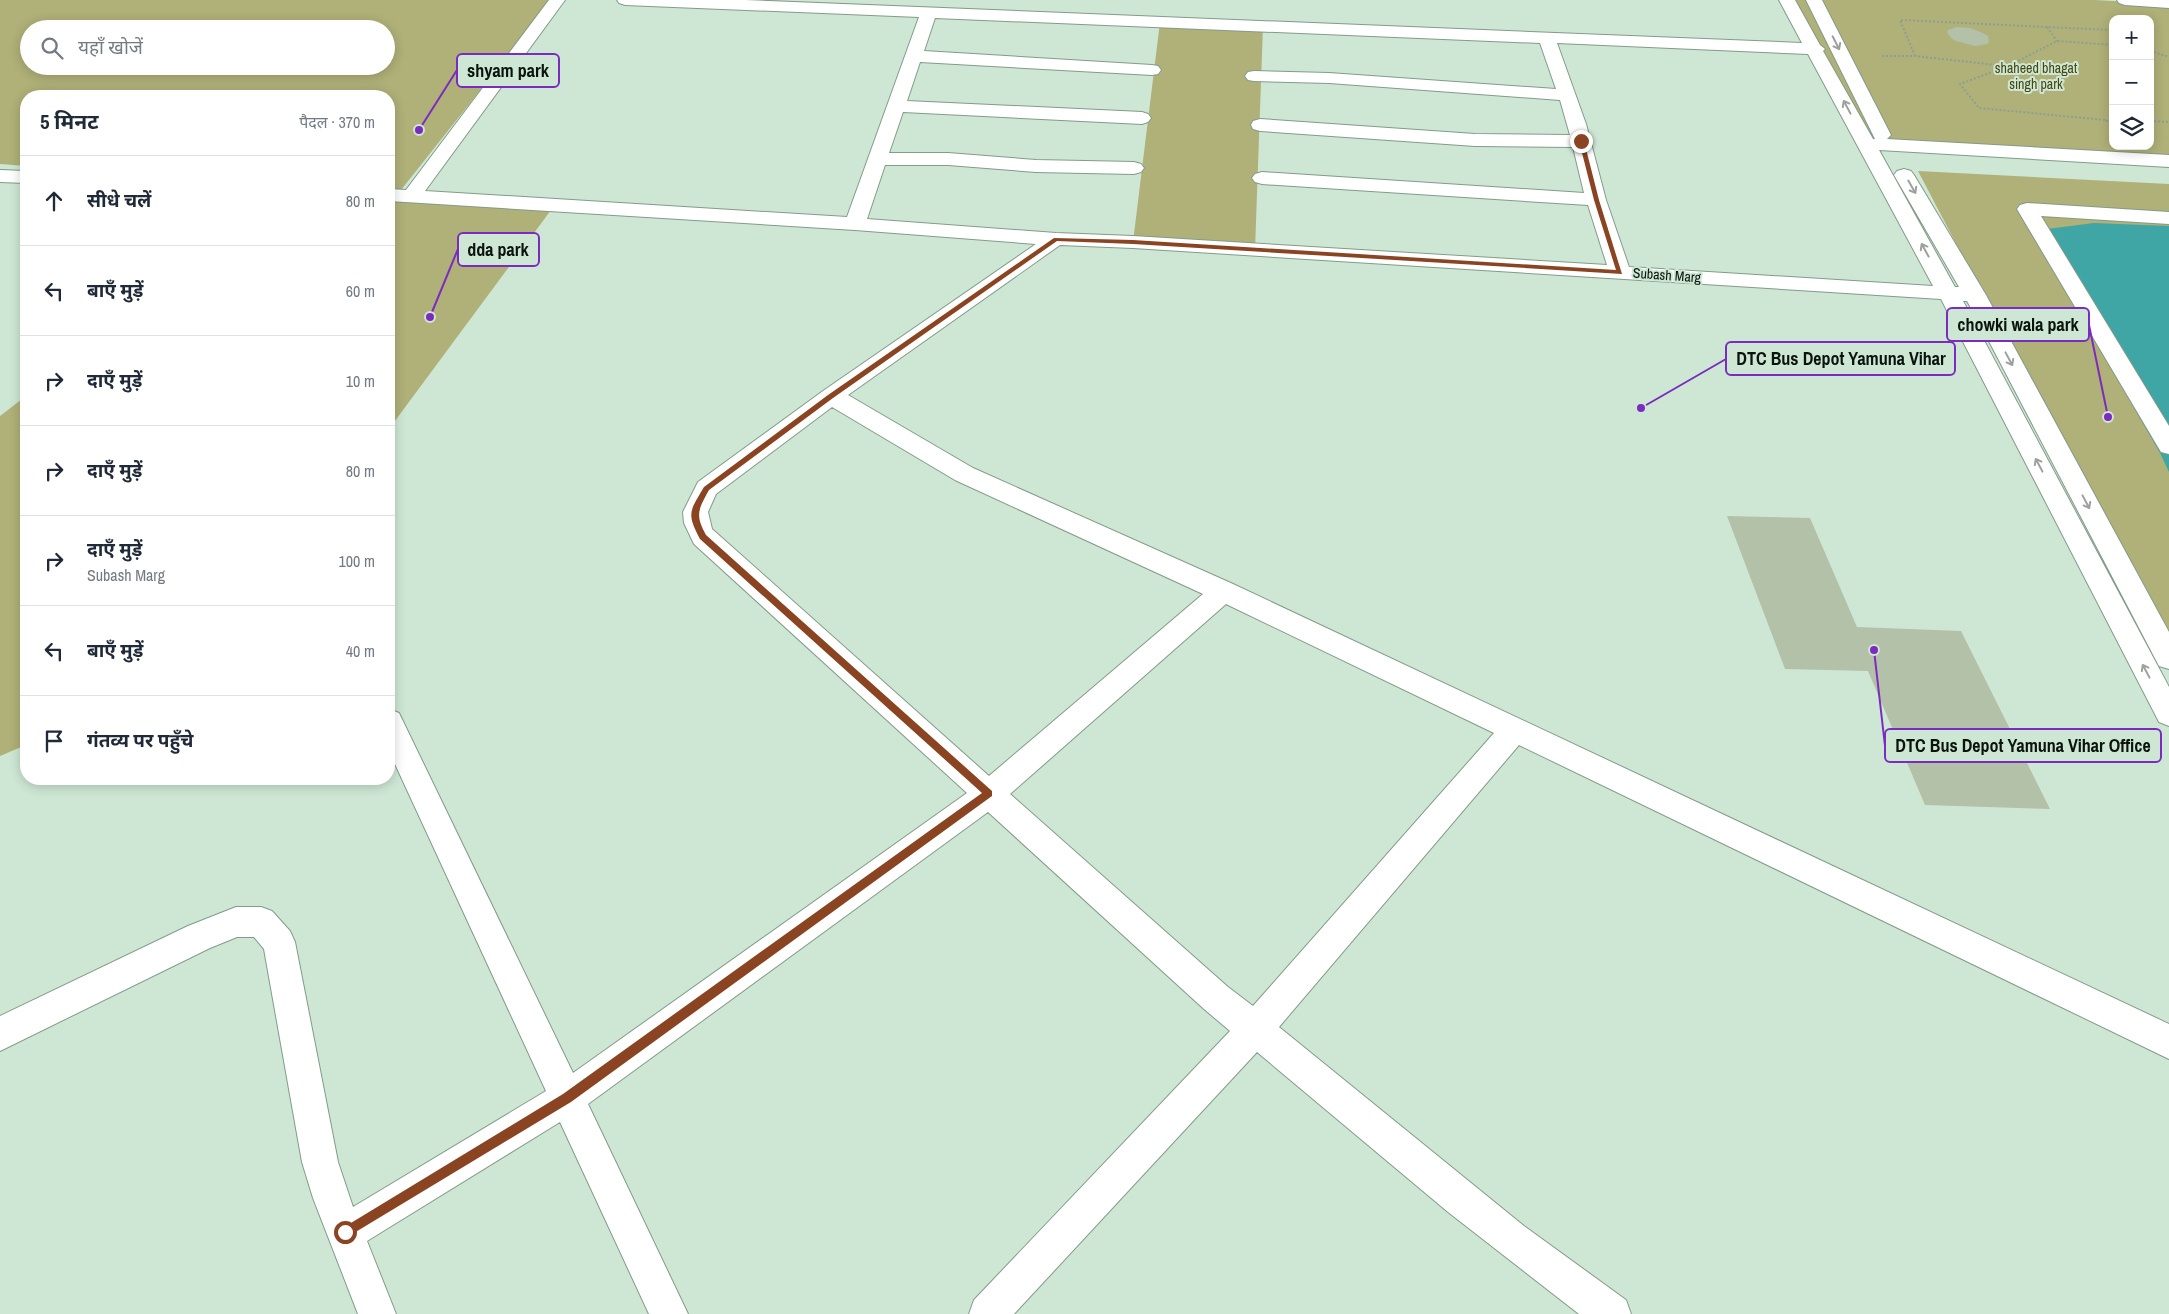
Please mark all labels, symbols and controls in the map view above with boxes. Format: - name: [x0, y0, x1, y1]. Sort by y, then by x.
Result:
- map controls: [2109, 15, 2154, 150]
- button: +: [2109, 15, 2154, 60]
- search box: [20, 20, 395, 75]
- icon: search: [38, 34, 66, 62]
- text: यहाँ खोजें: [78, 34, 143, 60]
- one-way arrow: [1831, 36, 1841, 51]
- callout: shyam park: [457, 54, 559, 87]
- text: shyam park: [467, 58, 550, 83]
- park label: shaheed bhagat singh park: [1995, 59, 2077, 93]
- button: −: [2109, 60, 2154, 105]
- one-way arrow: [1842, 100, 1852, 115]
- button: layers: [2109, 105, 2154, 150]
- text: 5 मिनट: [40, 107, 98, 136]
- text: पैदल · 370 m: [299, 111, 375, 133]
- route end: [1570, 130, 1593, 153]
- one-way arrow: [1907, 180, 1917, 194]
- icon: ahead: [40, 187, 68, 215]
- text: सीधे चलें: [87, 187, 151, 213]
- text: 80 m: [346, 190, 375, 212]
- callout: dda park: [458, 233, 539, 266]
- text: dda park: [467, 237, 530, 262]
- one-way arrow: [1920, 243, 1929, 258]
- street label: Subash Marg: [1632, 264, 1702, 286]
- icon: left: [40, 277, 68, 305]
- text: बाएँ मुड़ें: [87, 277, 143, 303]
- text: 60 m: [346, 280, 375, 302]
- callout: chowki wala park: [1947, 308, 2089, 341]
- text: chowki wala park: [1957, 312, 2080, 337]
- callout: DTC Bus Depot Yamuna Vihar: [1726, 342, 1955, 375]
- text: DTC Bus Depot Yamuna Vihar: [1736, 346, 1946, 371]
- one-way arrow: [2005, 351, 2014, 366]
- icon: right: [40, 367, 68, 395]
- text: दाएँ मुड़ें: [87, 367, 142, 393]
- text: 10 m: [346, 370, 375, 392]
- icon: right: [40, 457, 68, 485]
- text: दाएँ मुड़ें: [87, 457, 142, 483]
- one-way arrow: [2033, 458, 2043, 473]
- text: 80 m: [346, 460, 375, 482]
- one-way arrow: [2081, 495, 2091, 510]
- text: दाएँ मुड़ें: [87, 536, 142, 562]
- icon: right: [40, 547, 68, 575]
- text: 100 m: [339, 550, 375, 572]
- text: Subash Marg: [87, 564, 165, 586]
- icon: left: [40, 637, 68, 665]
- text: बाएँ मुड़ें: [87, 637, 143, 663]
- text: 40 m: [346, 640, 375, 662]
- one-way arrow: [2141, 664, 2150, 679]
- icon: arrive: [40, 727, 68, 755]
- text: गंतव्य पर पहुँचे: [87, 727, 193, 753]
- callout: DTC Bus Depot Yamuna Vihar Office: [1885, 729, 2161, 762]
- text: DTC Bus Depot Yamuna Vihar Office: [1895, 733, 2151, 758]
- route start: [334, 1221, 357, 1244]

